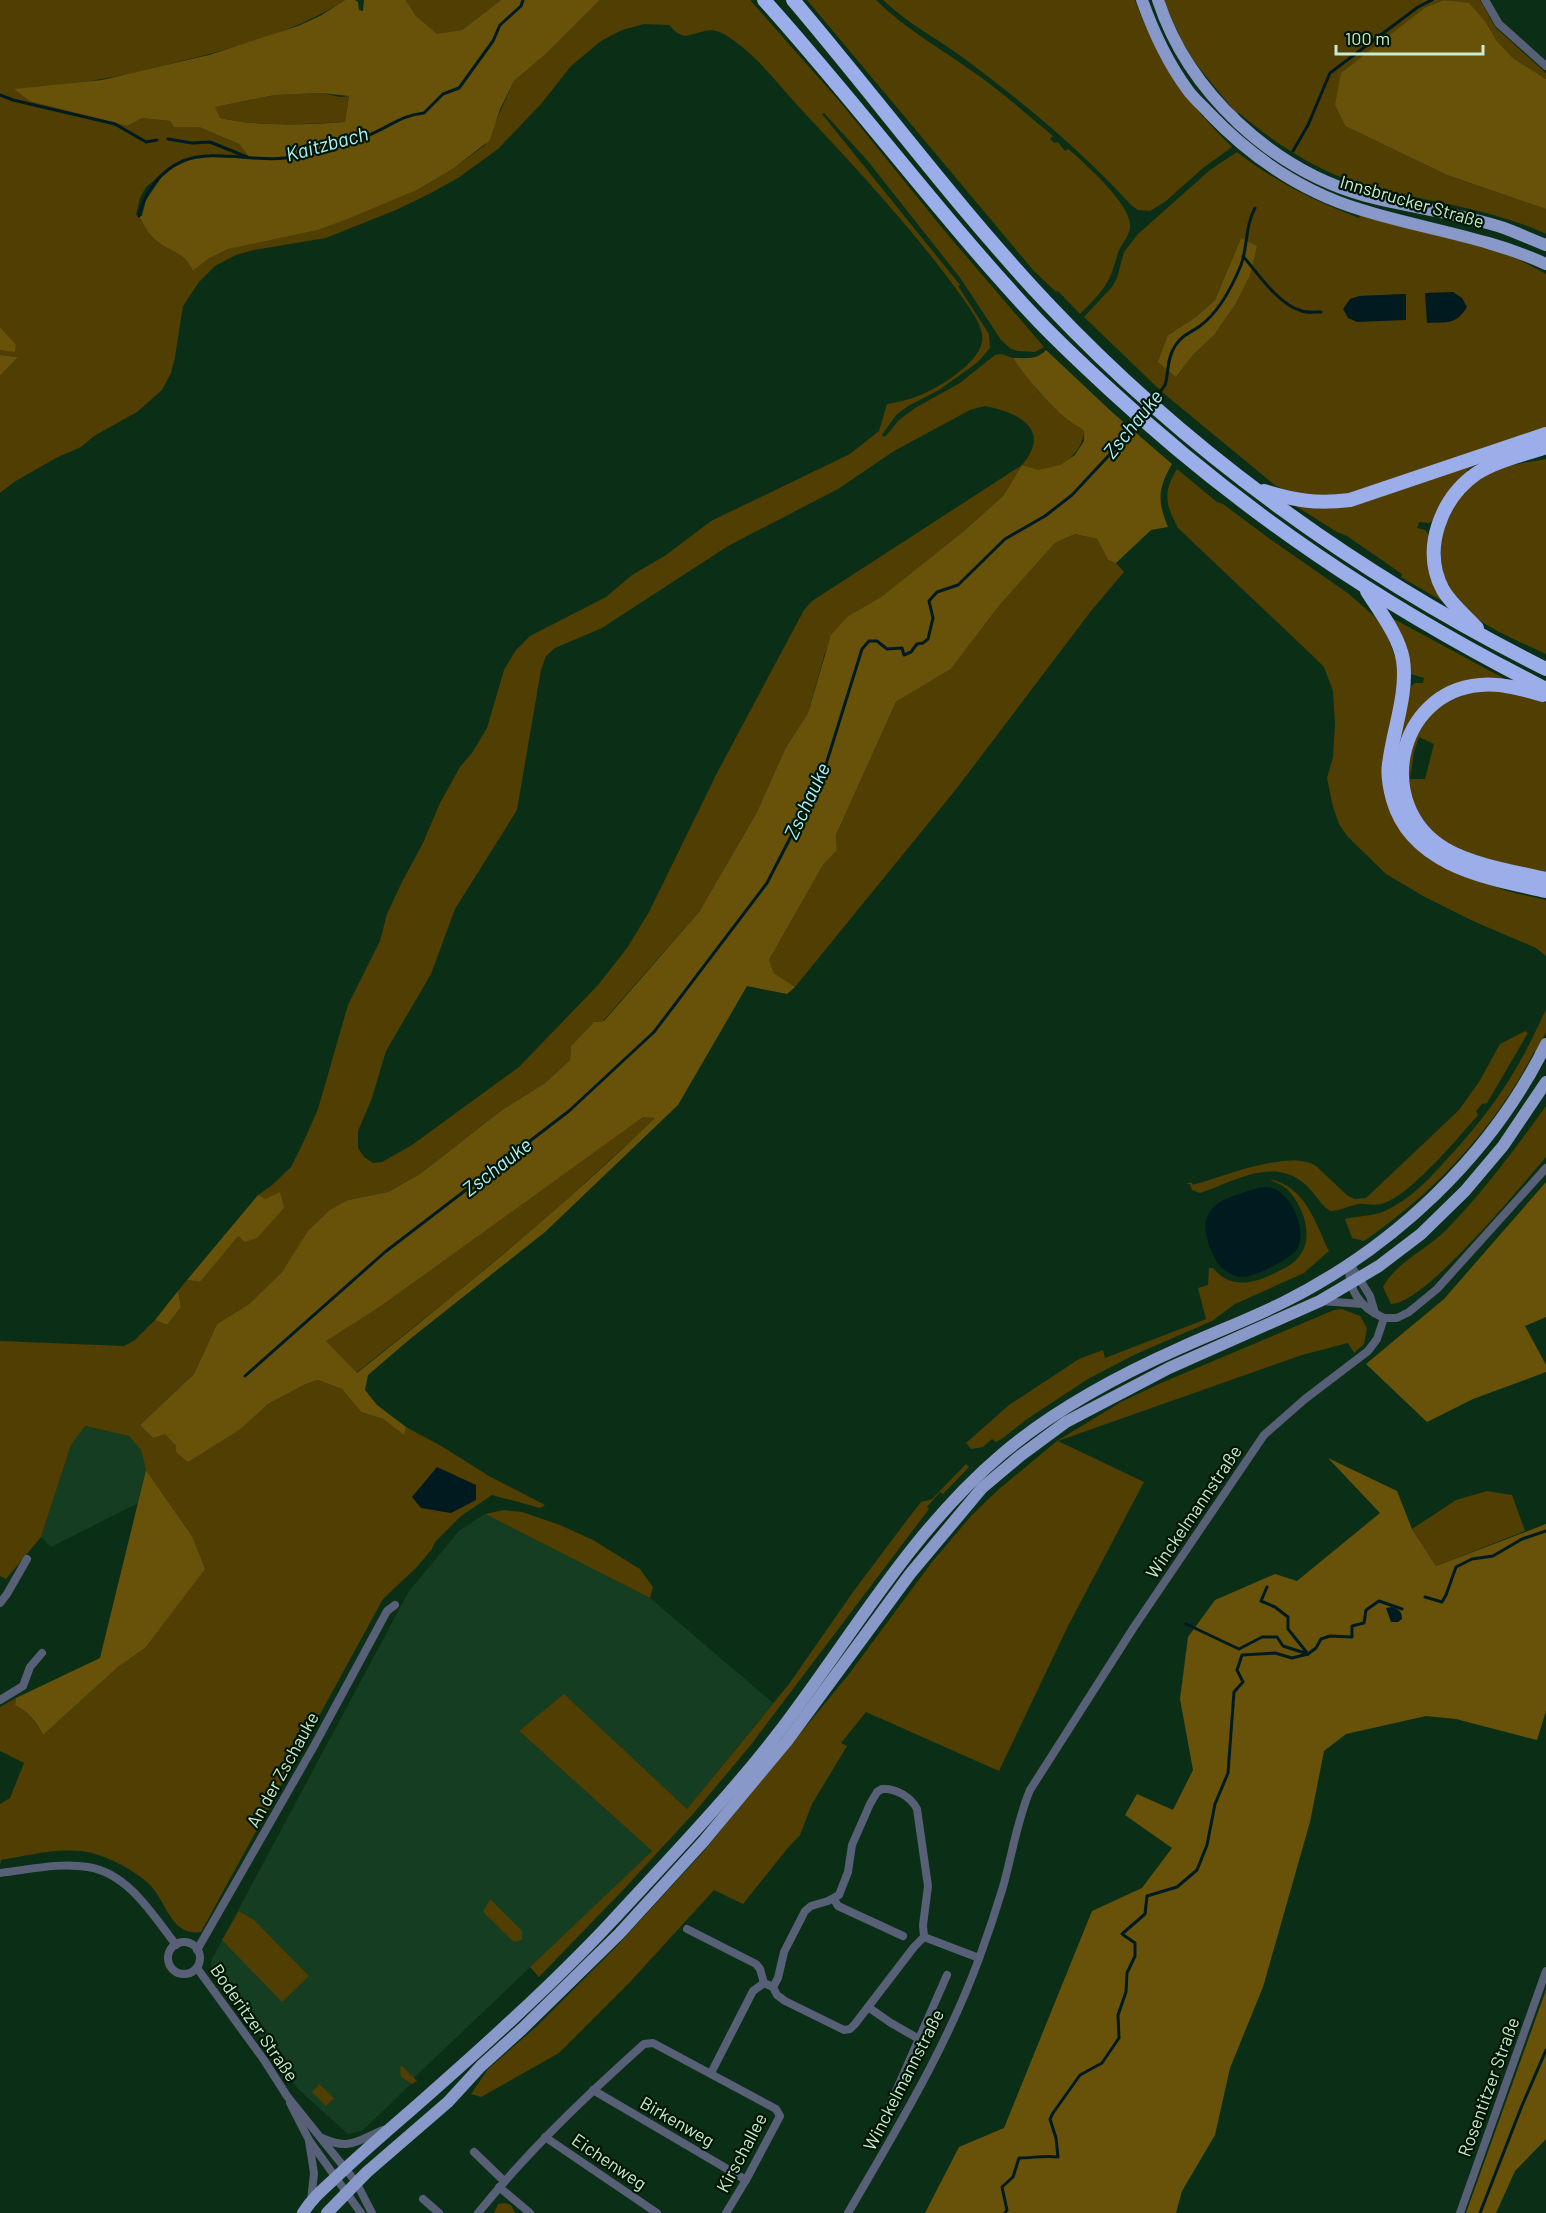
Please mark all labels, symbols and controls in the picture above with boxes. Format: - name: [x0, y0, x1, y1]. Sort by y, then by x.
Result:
- scale bar: [1336, 18, 1483, 56]
- text: 100 m: [1345, 27, 1390, 49]
- water label: Kaitzbach: [283, 121, 371, 166]
- street label: Innsbrucker Straße: [1338, 170, 1487, 232]
- water label: Zschauke: [1097, 384, 1167, 462]
- water label: Zschauke: [778, 759, 834, 842]
- water label: Zschauke: [457, 1132, 536, 1201]
- street label: Winckelmannstraße: [1141, 1441, 1246, 1582]
- street label: An der Zschauke: [241, 1708, 323, 1831]
- street label: Boderitzer Straße: [206, 1959, 304, 2085]
- street label: Winckelmannstraße: [858, 2005, 948, 2154]
- street label: Rosentitzer Straße: [1453, 2014, 1523, 2159]
- street label: Birkenweg: [636, 2091, 719, 2151]
- street label: Kirschallee: [711, 2109, 771, 2196]
- street label: Eichenweg: [568, 2128, 651, 2194]

